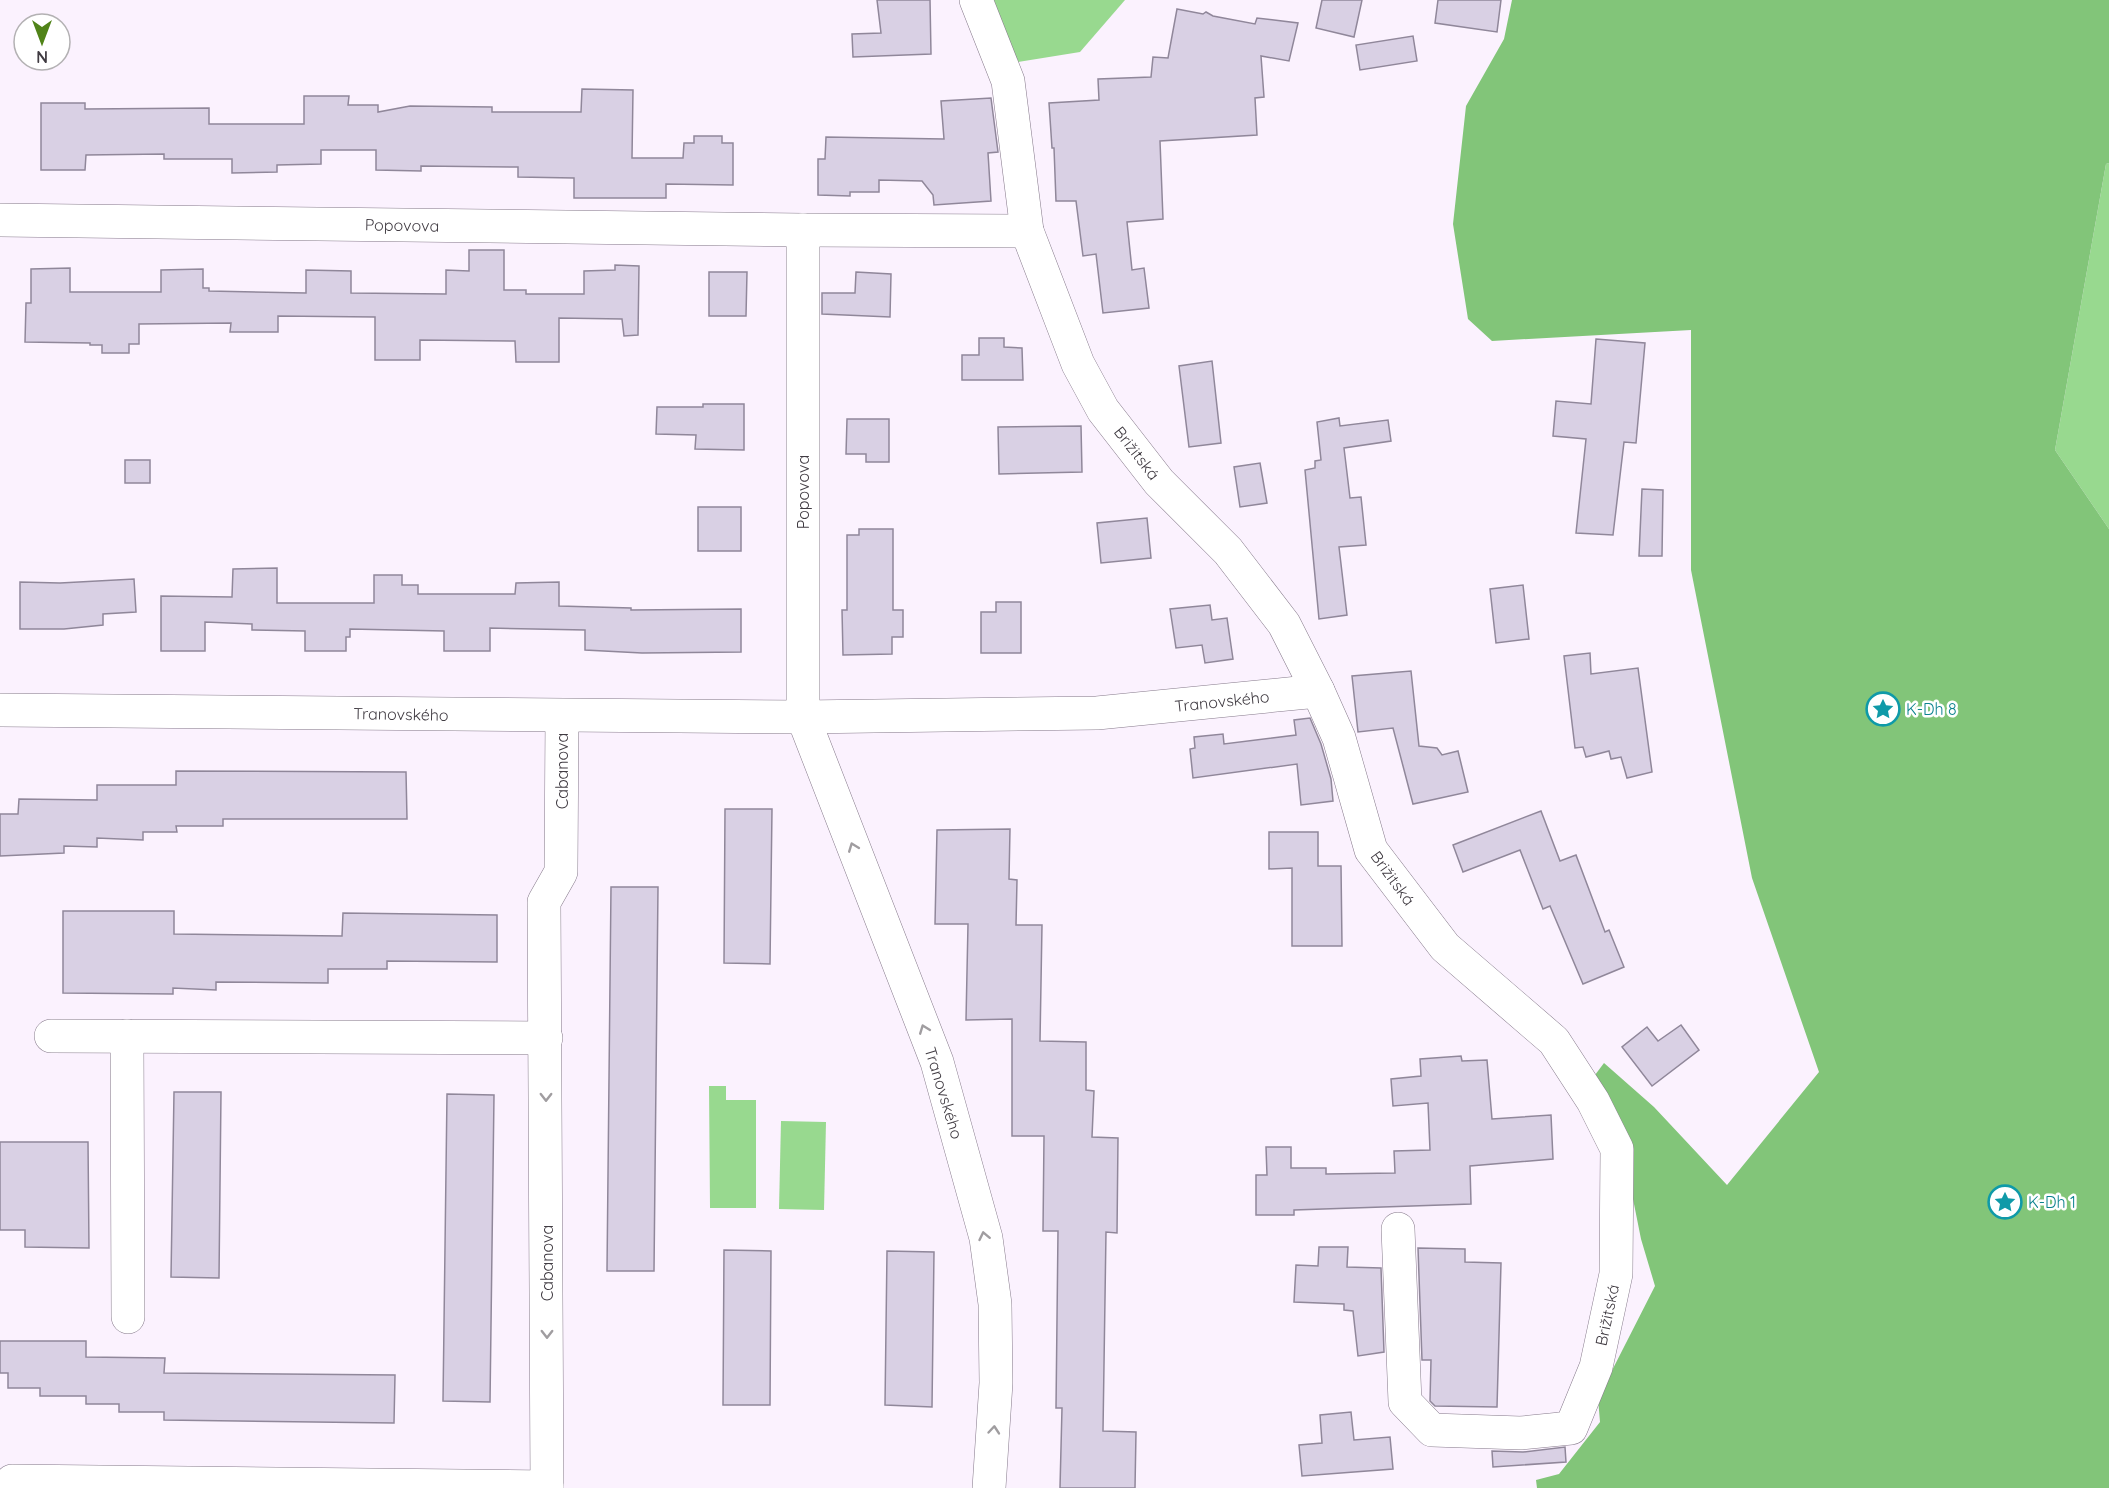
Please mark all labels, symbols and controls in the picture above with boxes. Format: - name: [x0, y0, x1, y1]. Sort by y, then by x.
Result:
- north arrow: [12, 12, 72, 72]
- text: N: [36, 47, 48, 67]
- street label: Popovova: [365, 214, 439, 236]
- street label: Brižitská: [1110, 422, 1164, 484]
- street label: Popovova: [793, 455, 813, 529]
- street label: Tranovského: [1174, 686, 1270, 716]
- place icon: K-Dh 8: [1865, 691, 1901, 727]
- place label: K-Dh 8: [1906, 699, 1957, 719]
- street label: Tranovského: [353, 703, 449, 725]
- street label: Cabanova: [552, 733, 572, 809]
- one-way arrow: [848, 842, 860, 853]
- street label: Brižitská: [1367, 847, 1419, 909]
- one-way arrow: [918, 1024, 931, 1034]
- street label: Tranovského: [921, 1045, 967, 1141]
- one-way arrow: [540, 1092, 552, 1101]
- place icon: K-Dh 1: [1987, 1184, 2023, 1220]
- place label: K-Dh 1: [2028, 1192, 2076, 1212]
- street label: Cabanova: [537, 1225, 557, 1301]
- one-way arrow: [979, 1231, 992, 1241]
- street label: Brižitská: [1591, 1282, 1623, 1348]
- one-way arrow: [541, 1329, 553, 1338]
- one-way arrow: [987, 1425, 1000, 1434]

